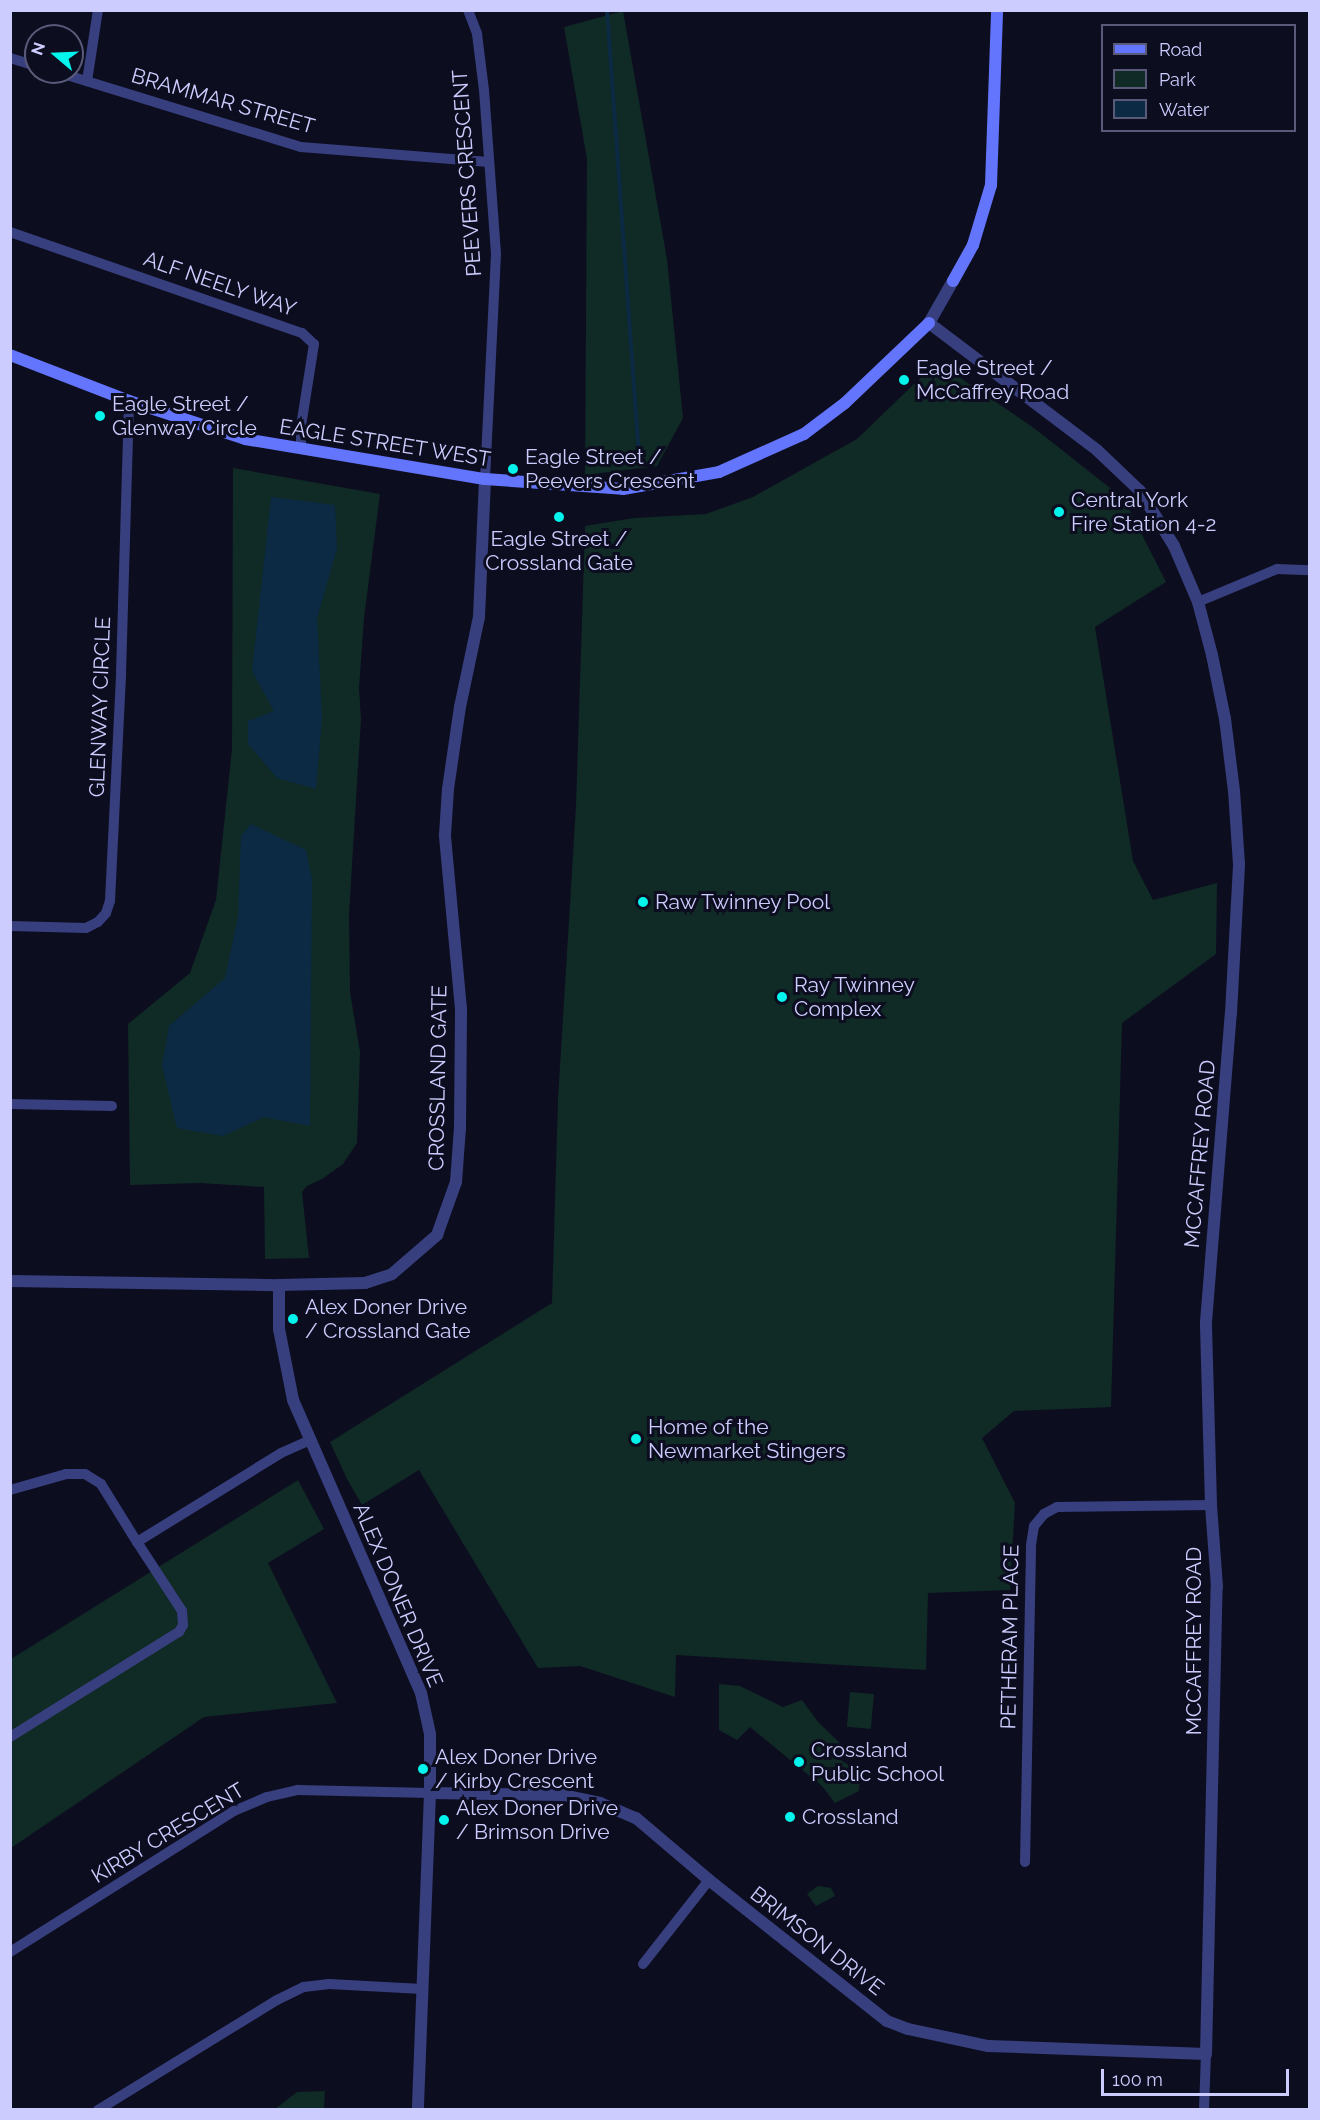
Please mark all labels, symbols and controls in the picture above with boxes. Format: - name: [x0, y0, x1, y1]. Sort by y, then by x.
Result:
- north arrow: [24, 24, 84, 84]
- legend: [1101, 24, 1296, 132]
- text: Road: [1159, 39, 1202, 60]
- text: N: [27, 40, 49, 57]
- street label: BRAMMAR STREET: [128, 63, 318, 139]
- street label: PEEVERS CRESCENT: [447, 69, 487, 277]
- text: Park: [1159, 69, 1196, 90]
- text: Water: [1159, 99, 1209, 120]
- street label: ALF NEELY WAY: [139, 246, 301, 322]
- place label: Eagle Street / McCaffrey Road: [916, 355, 1070, 405]
- marker: Eagle Street / McCaffrey Road: [897, 373, 911, 387]
- place label: Eagle Street / Glenway Circle: [112, 391, 257, 441]
- marker: Eagle Street / Glenway Circle: [93, 409, 107, 423]
- street label: EAGLE STREET WEST: [277, 414, 493, 472]
- place label: Eagle Street / Peevers Crescent: [525, 444, 695, 494]
- marker: Eagle Street / Peevers Crescent: [506, 462, 520, 476]
- place label: Central York Fire Station 4-2: [1071, 487, 1216, 537]
- marker: Central York Fire Station 4-2: [1052, 505, 1066, 519]
- marker: Eagle Street / Crossland Gate: [552, 510, 566, 524]
- place label: Eagle Street / Crossland Gate: [485, 526, 633, 576]
- street label: GLENWAY CIRCLE: [84, 616, 116, 798]
- place label: Raw Twinney Pool: [655, 889, 832, 915]
- marker: Raw Twinney Pool: [636, 895, 650, 909]
- place label: Ray Twinney Complex: [794, 972, 916, 1022]
- street label: CROSSLAND GATE: [424, 985, 452, 1171]
- marker: Ray Twinney Complex: [775, 990, 789, 1004]
- street label: MCCAFFREY ROAD: [1179, 1059, 1221, 1249]
- place label: Alex Doner Drive / Crossland Gate: [305, 1294, 471, 1344]
- marker: Alex Doner Drive / Crossland Gate: [286, 1312, 300, 1326]
- place label: Home of the Newmarket Stingers: [648, 1414, 846, 1464]
- marker: Home of the Newmarket Stingers: [629, 1432, 643, 1446]
- street label: ALEX DONER DRIVE: [348, 1499, 448, 1691]
- street label: PETHERAM PLACE: [996, 1544, 1024, 1730]
- street label: MCCAFFREY ROAD: [1181, 1546, 1207, 1736]
- place label: Crossland Public School: [811, 1737, 944, 1787]
- place label: Alex Doner Drive / Kirby Crescent: [435, 1744, 598, 1794]
- marker: Crossland Public School: [792, 1755, 806, 1769]
- marker: Alex Doner Drive / Kirby Crescent: [416, 1762, 430, 1776]
- street label: KIRBY CRESCENT: [87, 1777, 249, 1889]
- place label: Alex Doner Drive / Brimson Drive: [456, 1795, 619, 1845]
- place label: Crossland: [802, 1804, 899, 1830]
- marker: Crossland: [783, 1810, 797, 1824]
- marker: Alex Doner Drive / Brimson Drive: [437, 1813, 451, 1827]
- street label: BRIMSON DRIVE: [745, 1881, 889, 2001]
- scale bar: [1104, 2057, 1292, 2095]
- text: 100 m: [1112, 2069, 1163, 2090]

